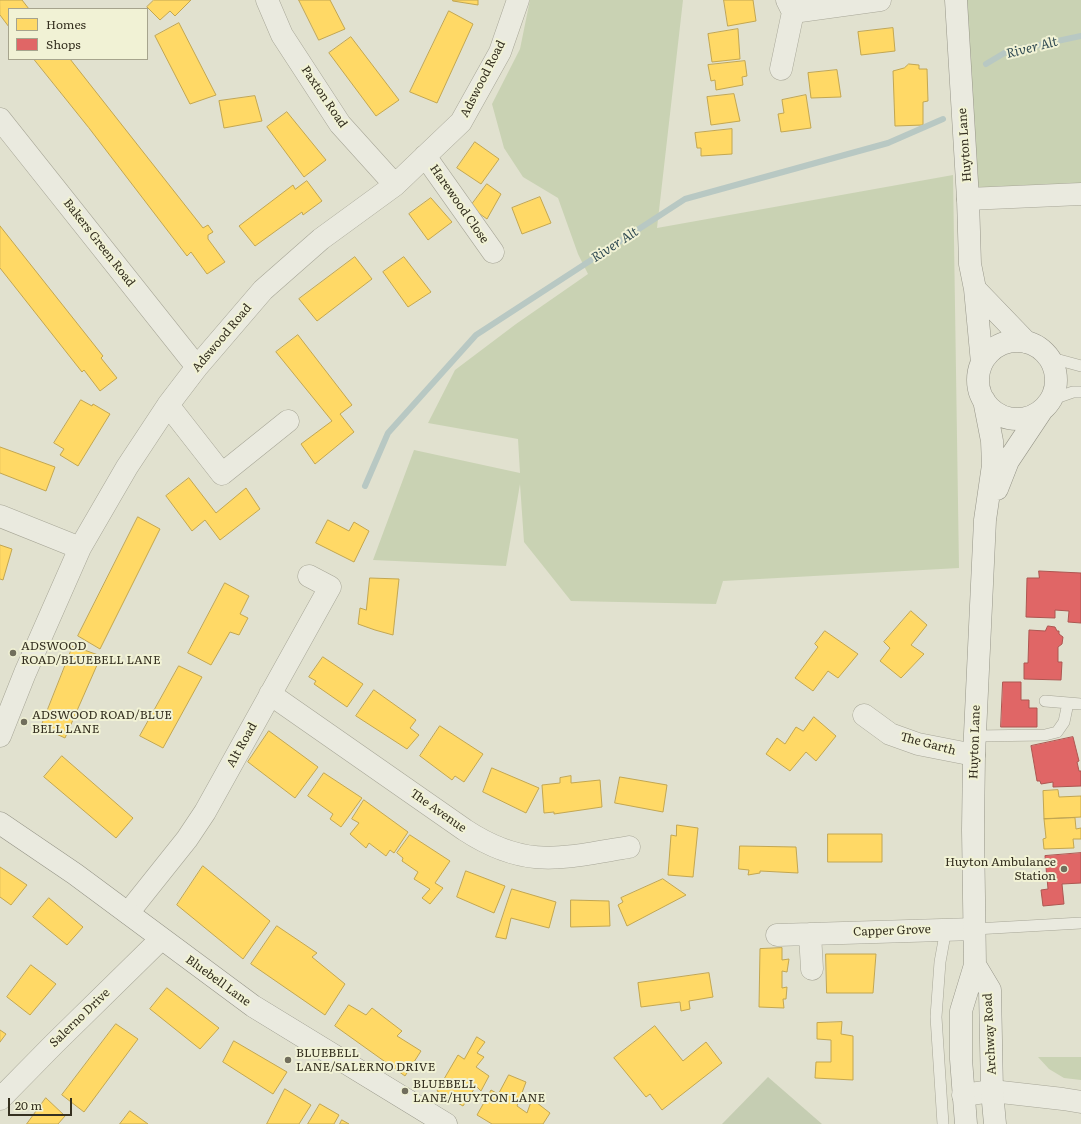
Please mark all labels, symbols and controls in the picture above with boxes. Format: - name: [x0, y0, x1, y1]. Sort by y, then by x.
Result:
- legend: [8, 8, 148, 60]
- text: Homes: [46, 15, 86, 33]
- water label: River Alt: [1005, 34, 1059, 62]
- text: Shops: [46, 35, 81, 53]
- street label: Adswood Road: [457, 38, 509, 120]
- street label: Paxton Road: [298, 63, 350, 131]
- street label: Huyton Lane: [955, 108, 975, 182]
- street label: Harewood Close: [427, 162, 491, 246]
- street label: Bakers Green Road: [60, 196, 138, 290]
- water label: River Alt: [589, 224, 641, 266]
- street label: Adswood Road: [189, 301, 255, 375]
- place label: ADSWOOD ROAD/BLUEBELL LANE: [21, 639, 161, 667]
- marker: ADSWOOD ROAD/BLUEBELL LANE: [8, 648, 18, 658]
- street label: Huyton Lane: [967, 705, 983, 779]
- place label: ADSWOOD ROAD/BLUE BELL LANE: [32, 708, 172, 736]
- marker: ADSWOOD ROAD/BLUE BELL LANE: [19, 717, 29, 727]
- street label: Alt Road: [224, 720, 260, 770]
- street label: The Garth: [899, 730, 957, 758]
- street label: The Avenue: [407, 786, 469, 836]
- place label: Huyton Ambulance Station: [945, 855, 1056, 883]
- marker: Huyton Ambulance Station: [1059, 864, 1069, 874]
- street label: Capper Grove: [853, 922, 931, 940]
- street label: Bluebell Lane: [183, 953, 253, 1009]
- street label: Salerno Drive: [47, 986, 113, 1050]
- street label: Archway Road: [981, 993, 999, 1075]
- place label: BLUEBELL LANE/SALERNO DRIVE: [296, 1046, 435, 1074]
- marker: BLUEBELL LANE/SALERNO DRIVE: [283, 1055, 293, 1065]
- place label: BLUEBELL LANE/HUYTON LANE: [413, 1077, 545, 1105]
- marker: BLUEBELL LANE/HUYTON LANE: [400, 1086, 410, 1096]
- scale bar: [10, 1090, 74, 1116]
- text: 20 m: [15, 1096, 42, 1114]

